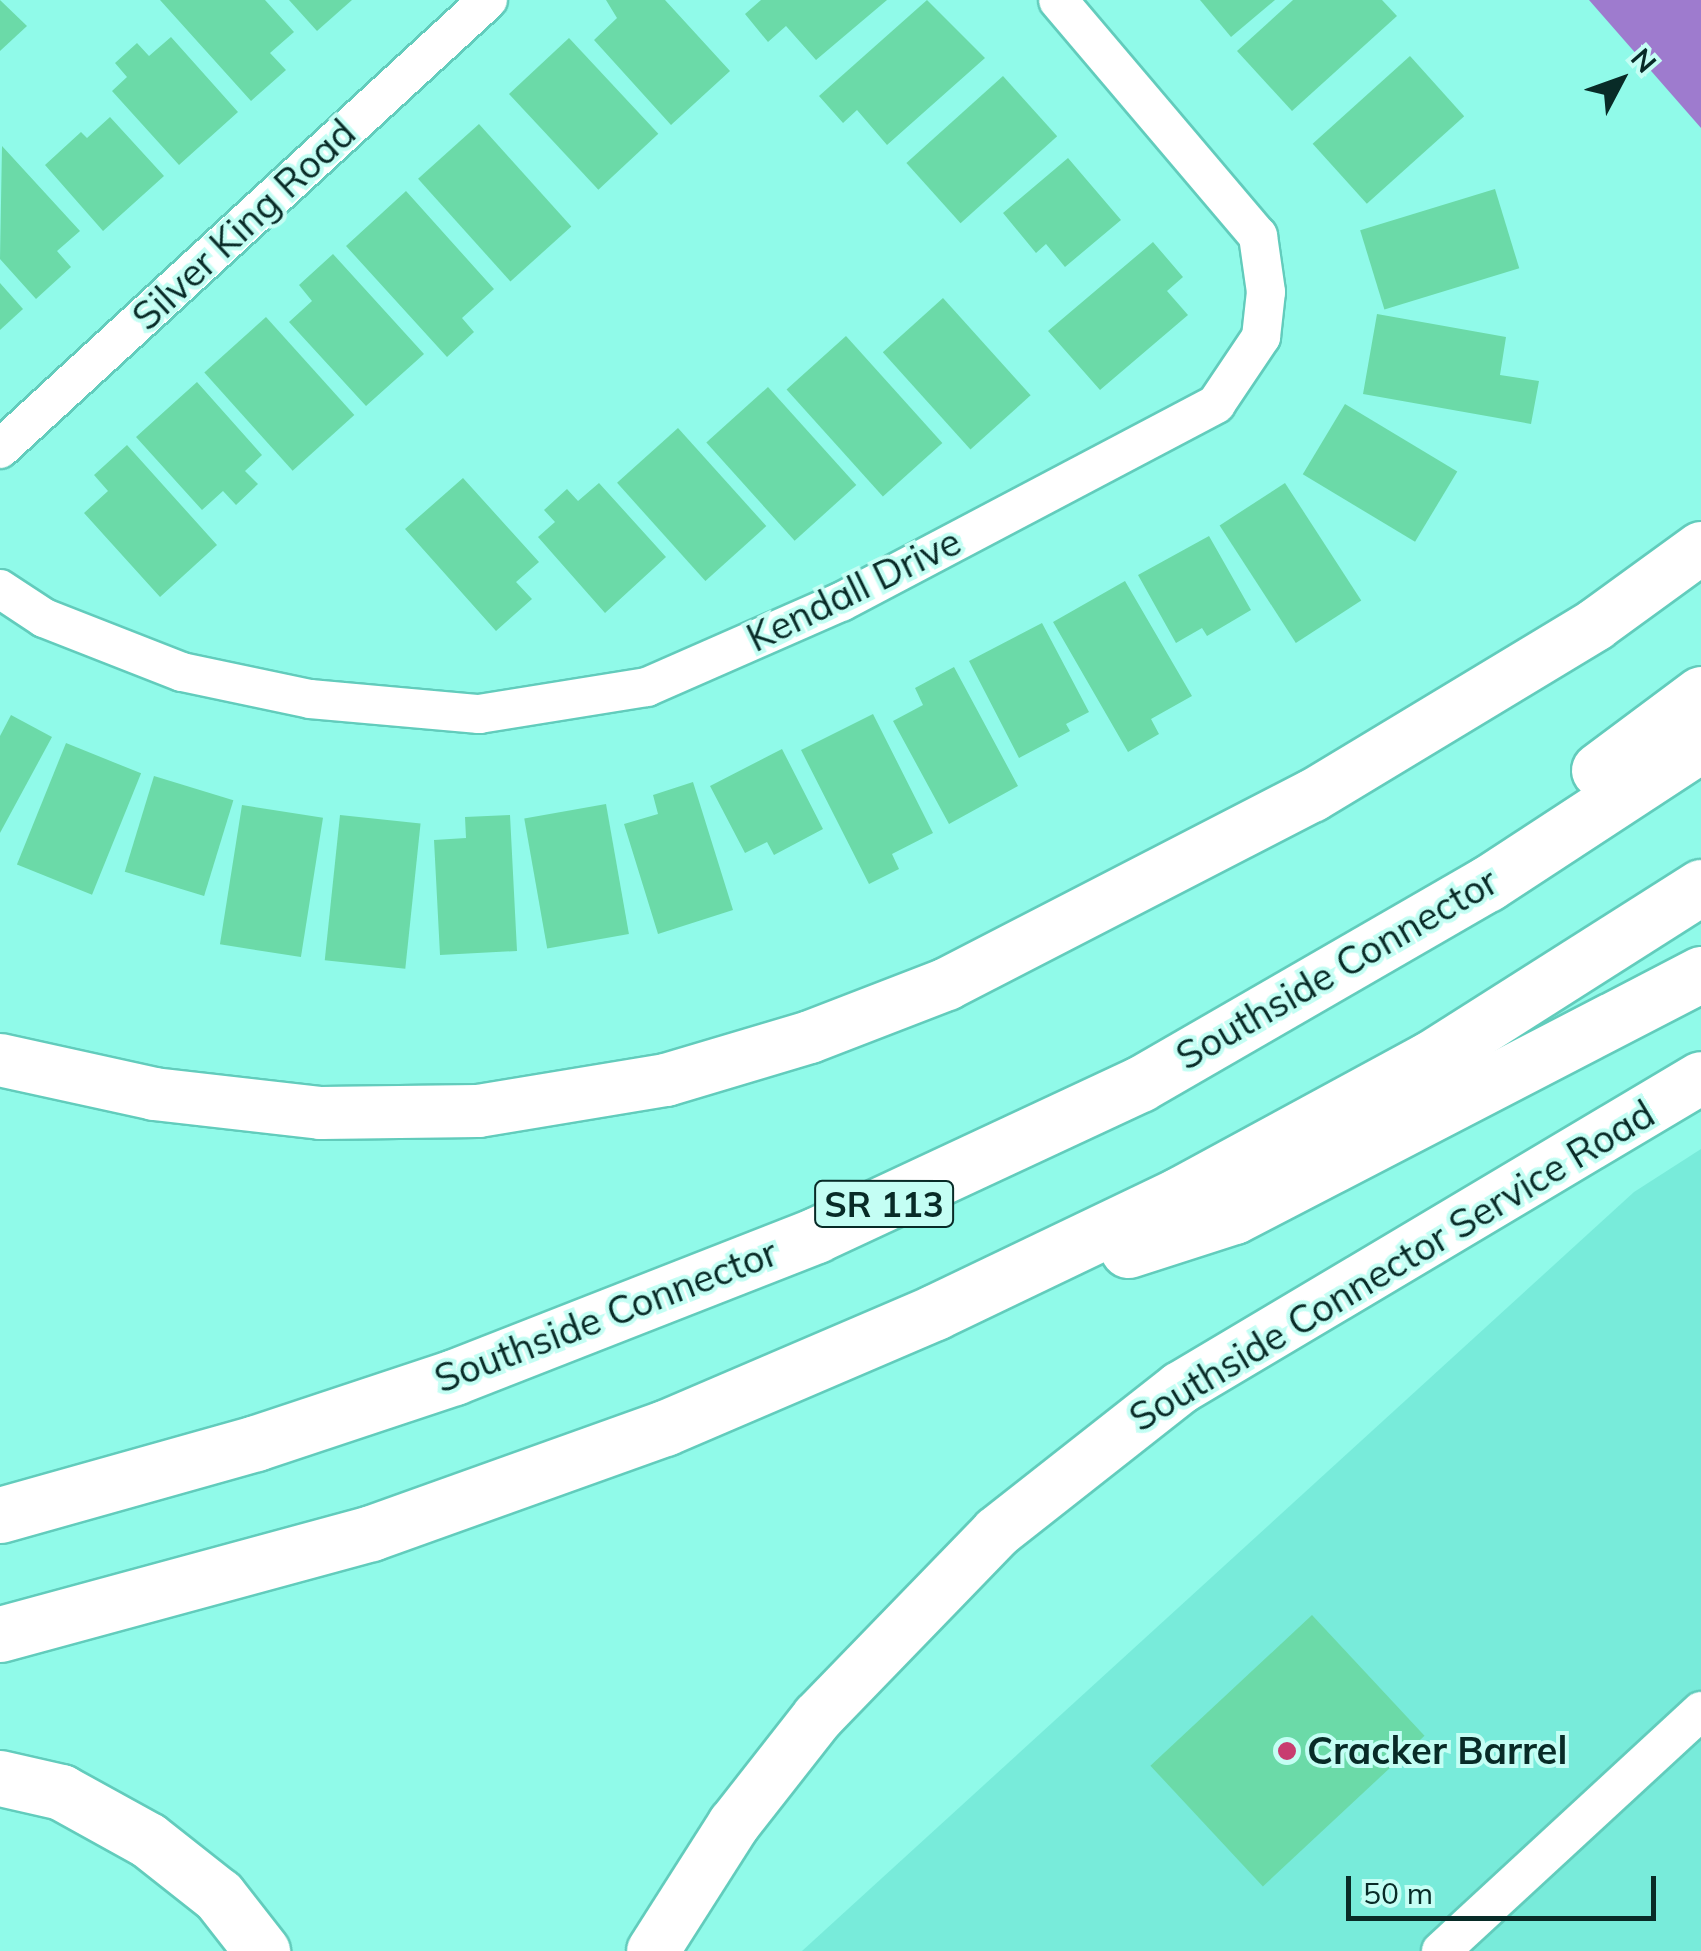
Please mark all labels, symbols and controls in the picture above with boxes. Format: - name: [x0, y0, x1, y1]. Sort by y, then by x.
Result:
- north arrow: [1571, 30, 1671, 130]
- text: N: [1624, 41, 1664, 79]
- street label: Silver King Road: [123, 110, 365, 340]
- street label: Kendall Drive: [740, 519, 968, 661]
- street label: Southside Connector: [1168, 858, 1506, 1080]
- street label: Southside Connector Service Road: [1122, 1091, 1662, 1441]
- road number: SR 113: [814, 1174, 954, 1234]
- street label: Southside Connector: [428, 1230, 784, 1402]
- place label: Cracker Barrel: [1307, 1728, 1567, 1774]
- marker: Cracker Barrel: [1276, 1740, 1298, 1762]
- scale bar: [1351, 1856, 1661, 1918]
- text: 50 m: [1363, 1874, 1433, 1912]

